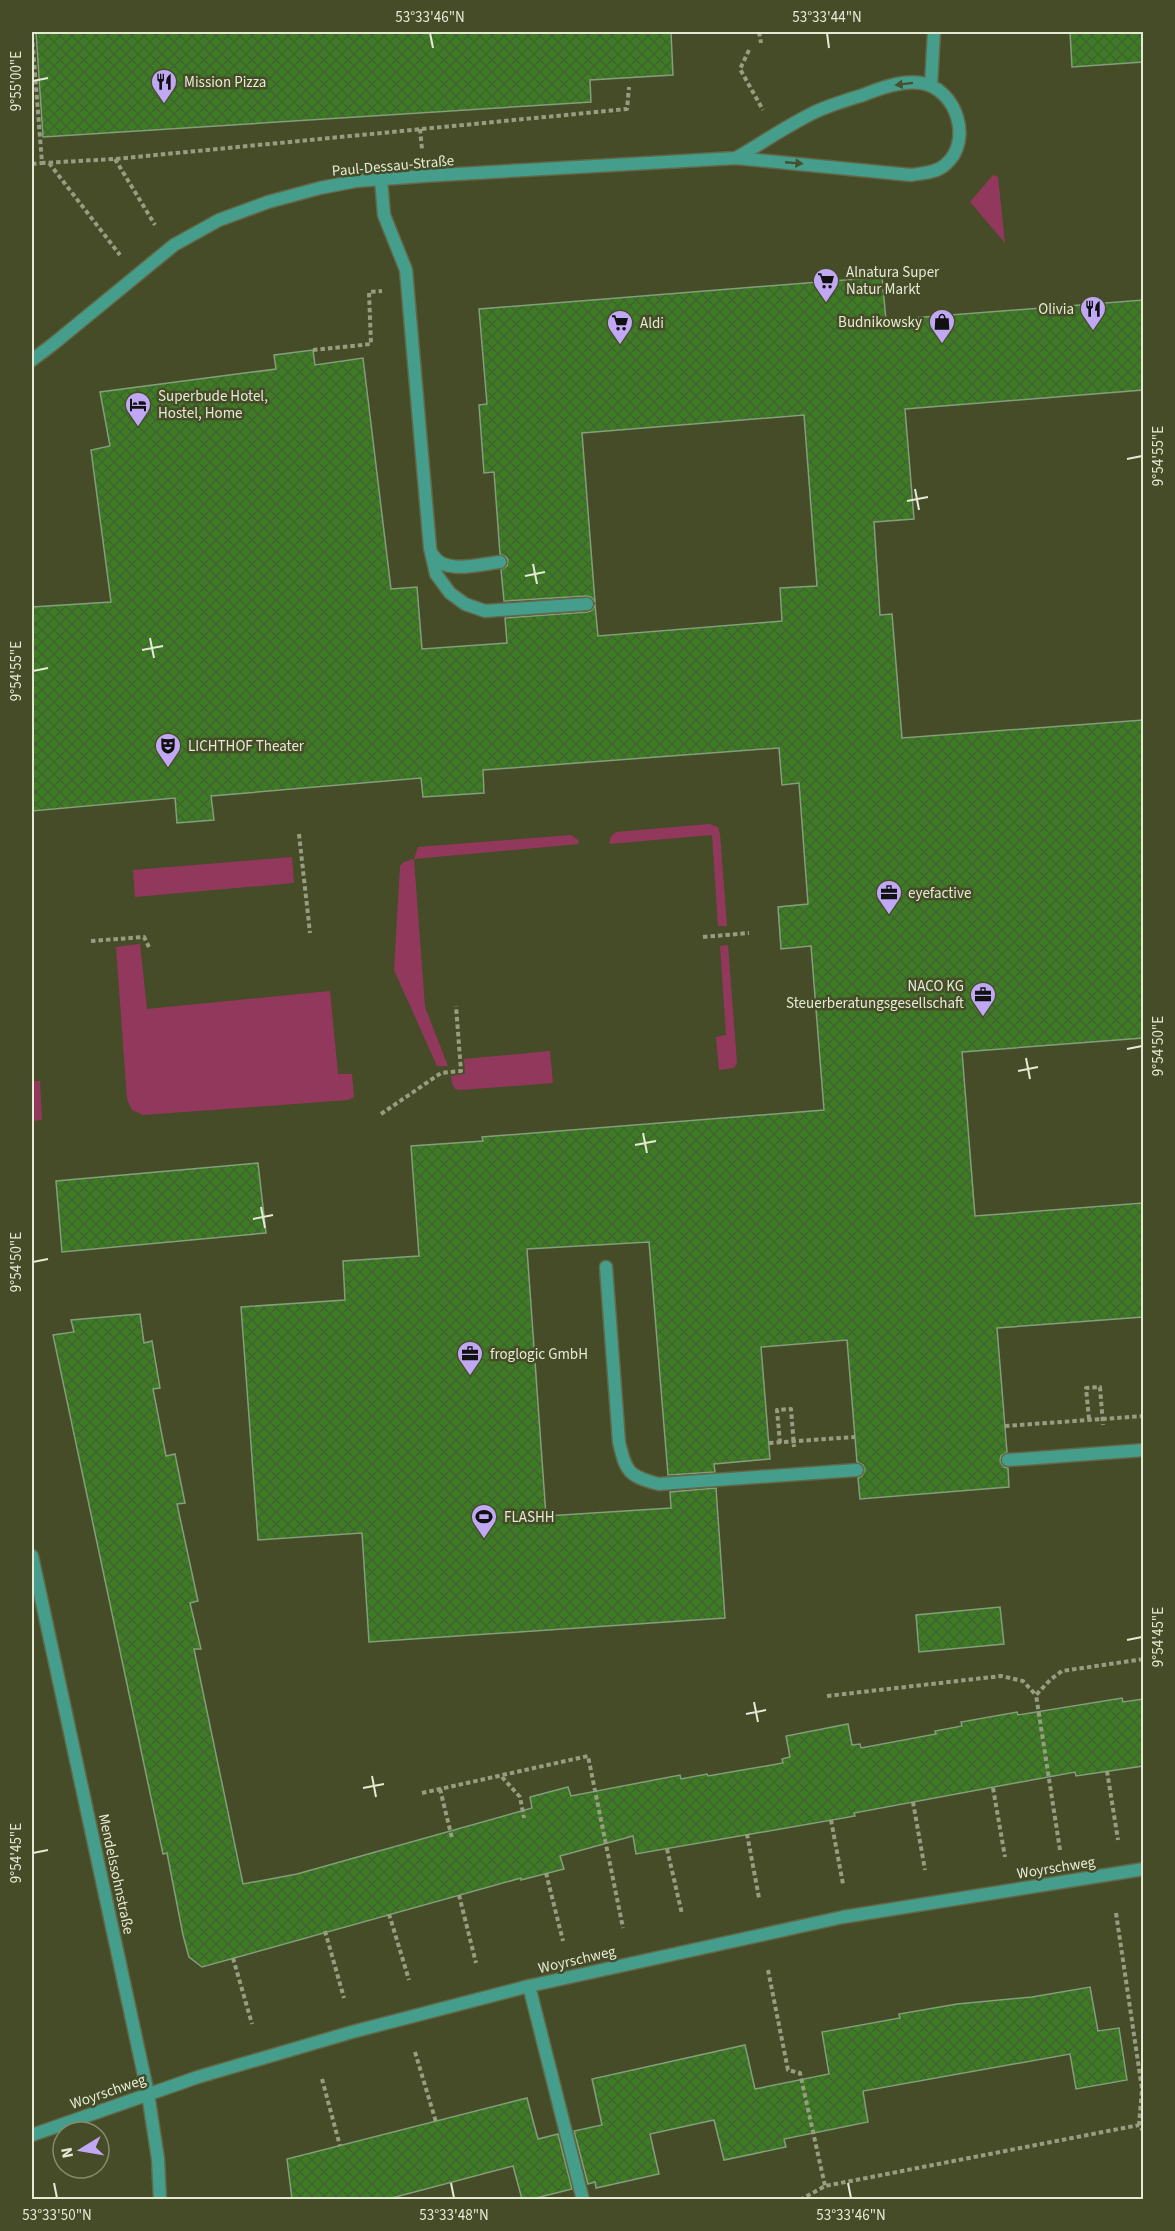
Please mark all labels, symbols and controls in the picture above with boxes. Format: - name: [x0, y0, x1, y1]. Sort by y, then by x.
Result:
- text: 53°33'46"N: [395, 7, 465, 28]
- text: 53°33'44"N: [792, 7, 862, 28]
- text: 9°55'00"E: [6, 51, 27, 111]
- restaurant icon: Mission Pizza: [149, 67, 179, 105]
- place label: Mission Pizza: [184, 72, 266, 93]
- one-way arrow: [894, 79, 913, 89]
- street label: Paul-Dessau-Straße: [331, 150, 455, 182]
- one-way arrow: [785, 158, 804, 168]
- place label: Alnatura Super Natur Markt: [846, 262, 940, 300]
- supermarket icon: Alnatura Super Natur Markt: [811, 266, 841, 304]
- restaurant icon: Olivia: [1078, 294, 1108, 332]
- place label: Olivia: [1038, 299, 1074, 320]
- shop icon: Budnikowsky: [927, 307, 957, 345]
- supermarket icon: Aldi: [605, 308, 635, 346]
- place label: Budnikowsky: [838, 312, 922, 333]
- place label: Aldi: [640, 313, 664, 334]
- place label: Superbude Hotel, Hostel, Home: [158, 386, 268, 424]
- hotel icon: Superbude Hotel, Hostel, Home: [123, 390, 153, 428]
- text: 9°54'55"E: [1148, 426, 1169, 486]
- text: 9°54'55"E: [6, 641, 27, 701]
- theatre icon: LICHTHOF Theater: [153, 731, 183, 769]
- place label: LICHTHOF Theater: [188, 736, 305, 757]
- office icon: eyefactive: [874, 878, 904, 916]
- place label: eyefactive: [908, 883, 971, 904]
- place label: NACO KG Steuerberatungsgesellschaft: [786, 976, 964, 1014]
- office icon: NACO KG Steuerberatungsgesellschaft: [968, 980, 998, 1018]
- text: 9°54'50"E: [1148, 1016, 1169, 1076]
- text: 9°54'50"E: [6, 1232, 27, 1292]
- office icon: froglogic GmbH: [455, 1339, 485, 1377]
- place label: froglogic GmbH: [490, 1344, 588, 1365]
- sports icon: FLASHH: [469, 1502, 499, 1540]
- place label: FLASHH: [504, 1507, 554, 1528]
- text: 9°54'45"E: [1148, 1607, 1169, 1667]
- street label: Mendelssohnstraße: [93, 1812, 139, 1936]
- text: 9°54'45"E: [6, 1823, 27, 1883]
- street label: Woyrschweg: [1015, 1851, 1097, 1885]
- street label: Woyrschweg: [536, 1941, 618, 1979]
- street label: Woyrschweg: [67, 2069, 149, 2115]
- north arrow: [51, 2120, 111, 2180]
- text: N: [55, 2145, 79, 2160]
- text: 53°33'50"N: [22, 2205, 92, 2226]
- text: 53°33'48"N: [419, 2205, 489, 2226]
- text: 53°33'46"N: [816, 2205, 886, 2226]

